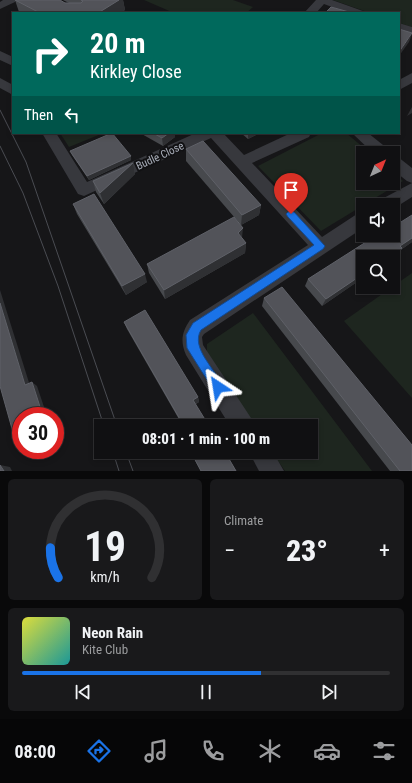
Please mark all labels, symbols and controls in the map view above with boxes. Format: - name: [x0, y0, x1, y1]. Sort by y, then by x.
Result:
- text: 20 m: [90, 27, 146, 60]
- icon: right: [24, 28, 76, 80]
- text: Kirkley Close: [90, 61, 182, 82]
- icon: left: [61, 104, 83, 126]
- text: Then: [24, 106, 53, 124]
- street label: Budle Close: [134, 139, 186, 173]
- north arrow: [356, 146, 400, 190]
- map controls: [356, 146, 400, 294]
- pin: [274, 173, 308, 214]
- icon: arrive: [280, 179, 302, 201]
- button: sound: [356, 198, 400, 242]
- button: search: [356, 250, 400, 294]
- position arrow: [197, 366, 239, 408]
- speed limit sign: 30: [12, 407, 64, 459]
- text: 08:01 · 1 min · 100 m: [142, 430, 270, 448]
- text: Climate: [224, 513, 263, 528]
- text: 19: [84, 521, 126, 570]
- text: 23°: [286, 533, 328, 568]
- text: −: [224, 538, 235, 563]
- text: +: [379, 538, 390, 563]
- text: km/h: [90, 568, 120, 584]
- text: Neon Rain: [82, 624, 143, 642]
- text: Kite Club: [82, 642, 128, 657]
- icon: previous: [72, 681, 94, 703]
- icon: pause: [195, 681, 217, 703]
- icon: next: [318, 681, 340, 703]
- icon: directions: [85, 737, 113, 765]
- icon: music: [142, 737, 170, 765]
- icon: phone: [199, 737, 227, 765]
- icon: climate: [256, 737, 284, 765]
- icon: car: [313, 737, 341, 765]
- icon: filters: [370, 737, 398, 765]
- text: 08:00: [14, 741, 56, 762]

